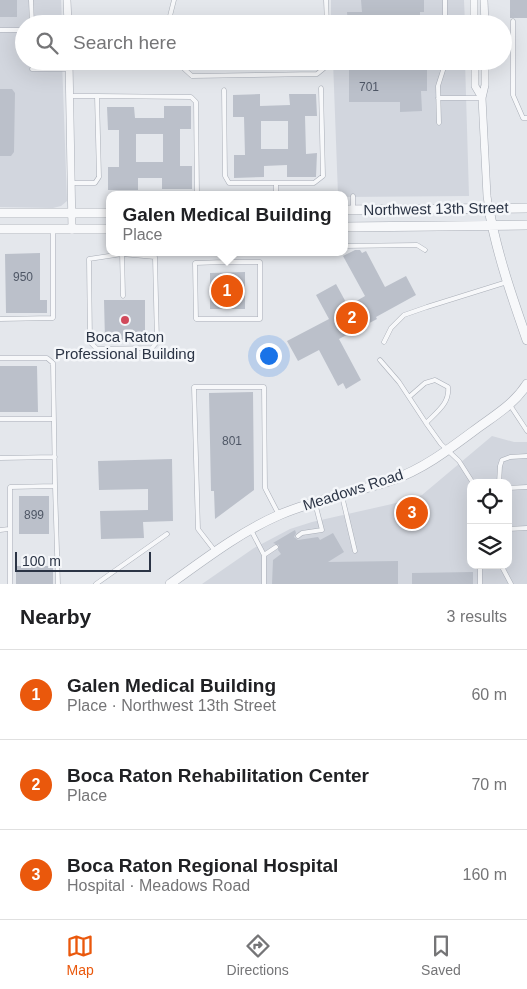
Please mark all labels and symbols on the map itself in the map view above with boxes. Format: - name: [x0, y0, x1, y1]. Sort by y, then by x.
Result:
- house number: 701: [359, 80, 379, 94]
- street label: Northwest 13th Street: [363, 199, 509, 218]
- house number: 950: [13, 270, 33, 284]
- pin: 1: [211, 272, 243, 310]
- pin: 2: [336, 299, 368, 337]
- marker: Boca Raton Professional Building: [119, 314, 131, 326]
- place label: Boca Raton Professional Building: [55, 328, 195, 362]
- your location: [256, 343, 282, 369]
- house number: 801: [222, 434, 242, 448]
- street label: Meadows Road: [301, 465, 405, 514]
- pin: 3: [396, 494, 428, 532]
- house number: 899: [24, 508, 44, 522]
- scale bar: [15, 549, 151, 572]

